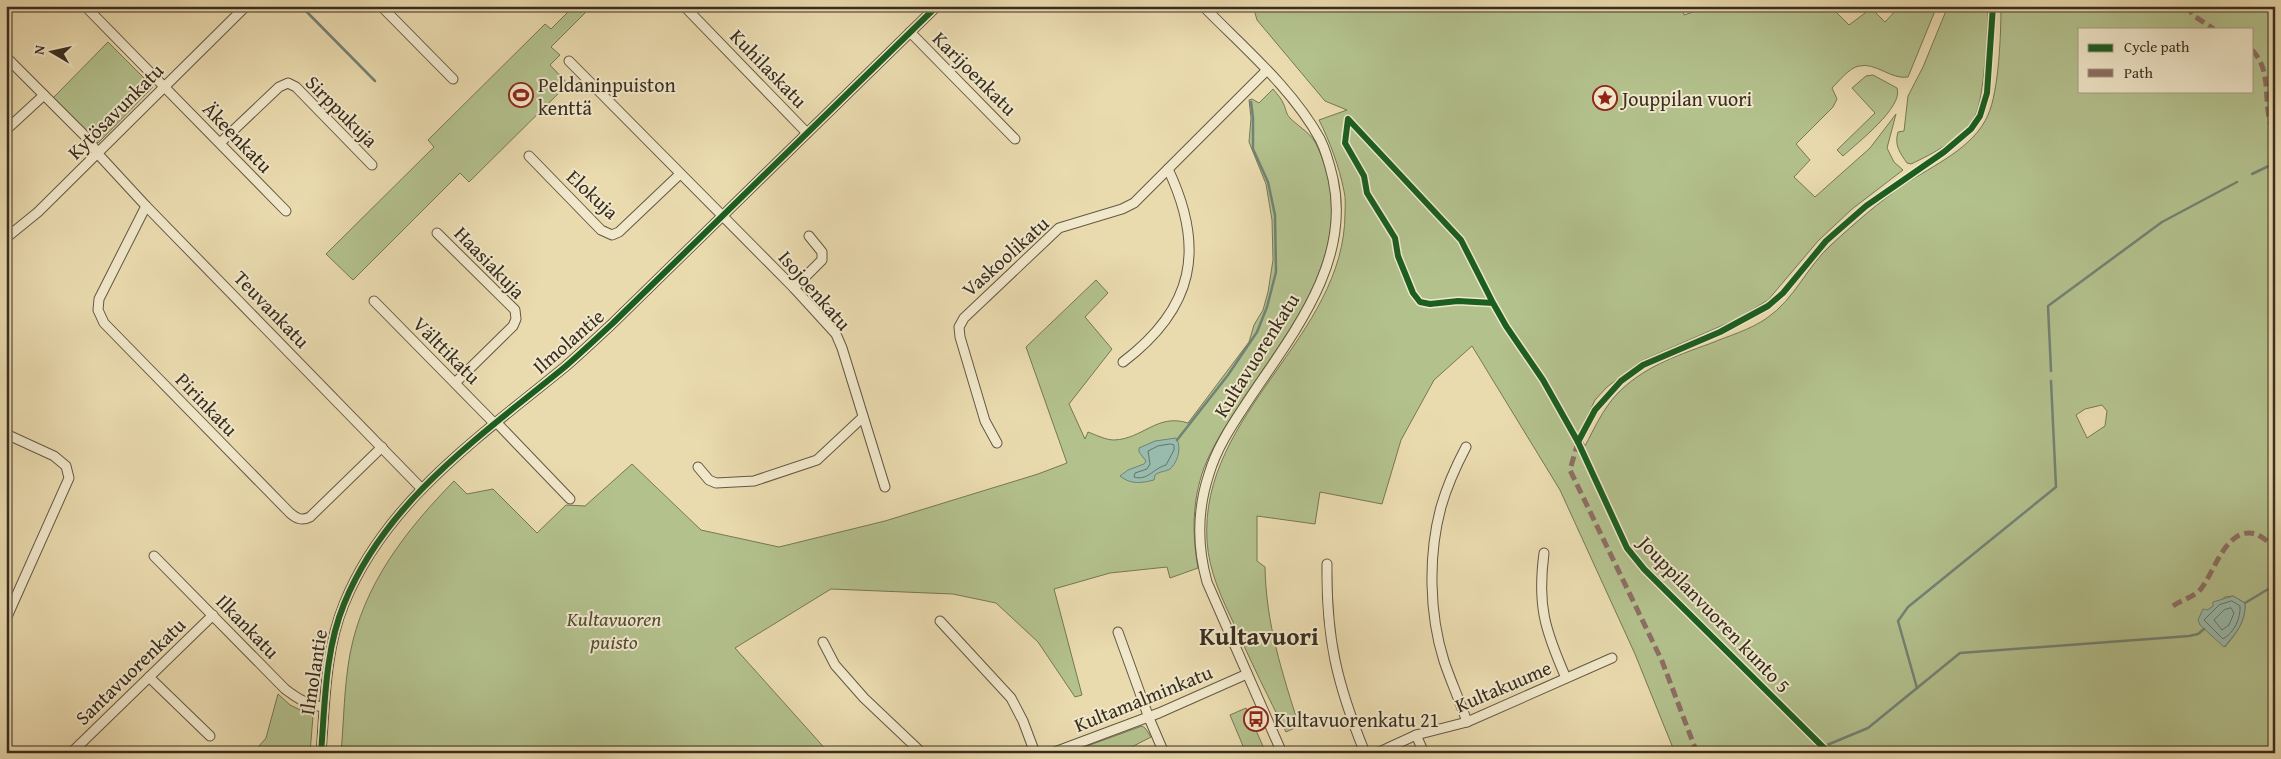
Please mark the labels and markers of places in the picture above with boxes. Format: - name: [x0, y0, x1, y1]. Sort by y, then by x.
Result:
- place label: Peldaninpuiston kenttä: [538, 70, 676, 122]
- sports icon: Peldaninpuiston kenttä: [508, 82, 534, 108]
- place label: Jouppilan vuori: [1619, 84, 1752, 113]
- place icon: Jouppilan vuori: [1592, 85, 1618, 111]
- place label: Kultavuorenkatu 21: [1274, 705, 1439, 734]
- bus stop icon: Kultavuorenkatu 21: [1243, 706, 1269, 732]

